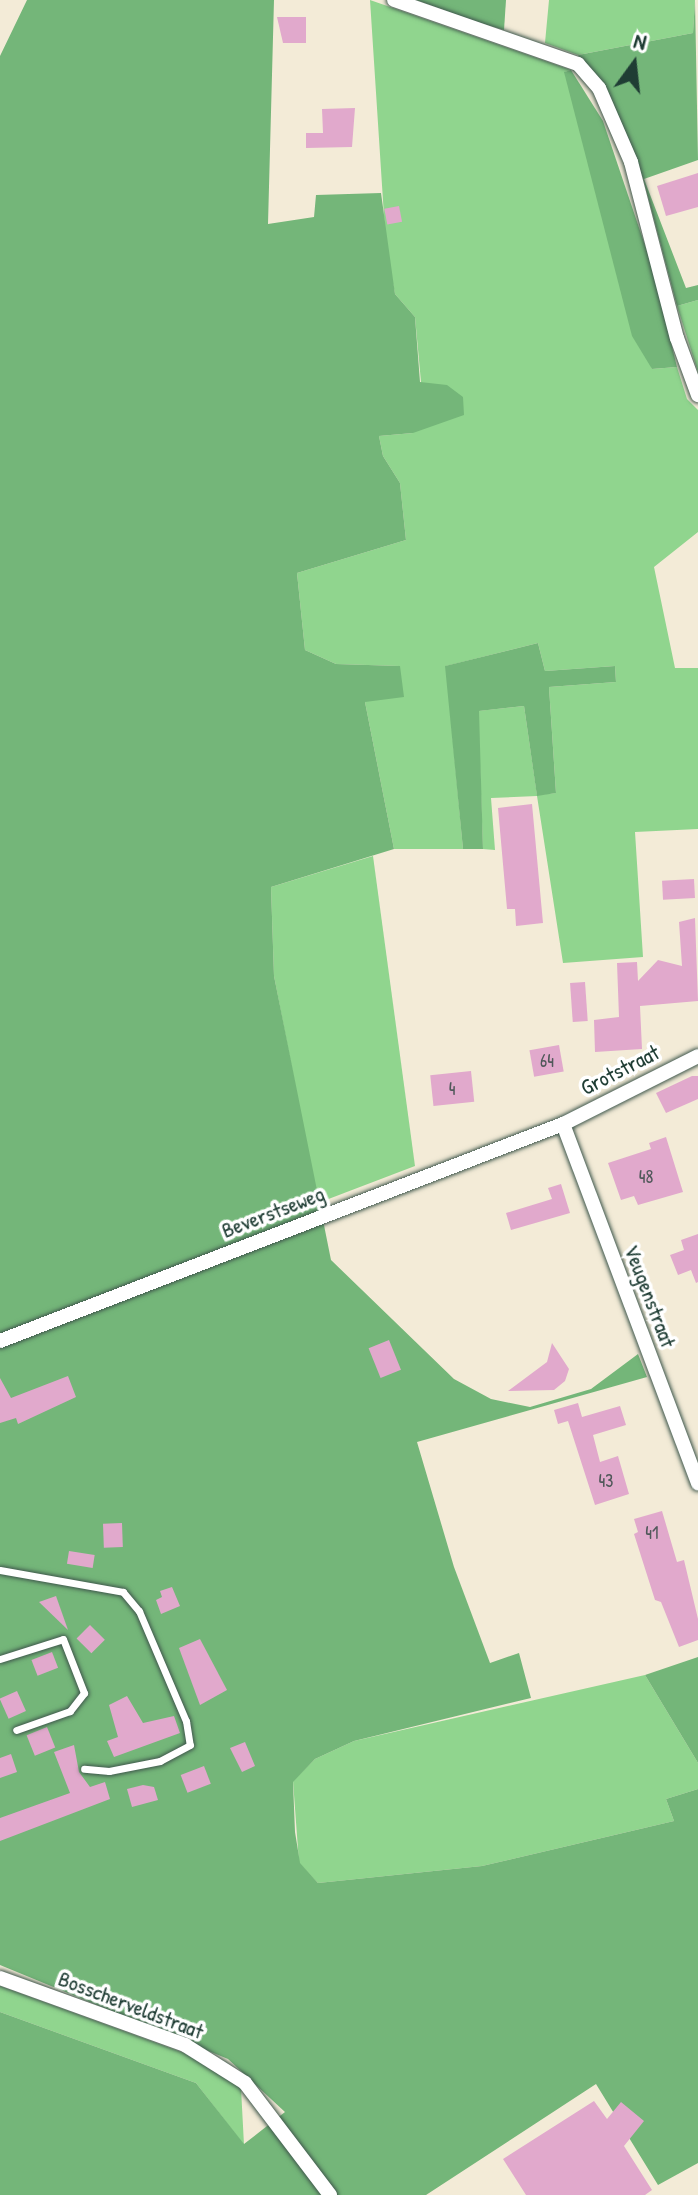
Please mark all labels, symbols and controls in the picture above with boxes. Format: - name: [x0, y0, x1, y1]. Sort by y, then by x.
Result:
- north arrow: [594, 24, 674, 104]
- text: N: [631, 25, 650, 57]
- street label: Grotstraat: [576, 1039, 664, 1101]
- house number: 64: [540, 1050, 554, 1072]
- house number: 4: [449, 1078, 455, 1100]
- house number: 48: [639, 1166, 653, 1188]
- street label: Beverstseweg: [218, 1180, 328, 1244]
- street label: Veugenstraat: [618, 1241, 682, 1351]
- house number: 43: [599, 1470, 613, 1492]
- house number: 41: [645, 1522, 659, 1544]
- street label: Bosscherveldstraat: [55, 1965, 207, 2045]

